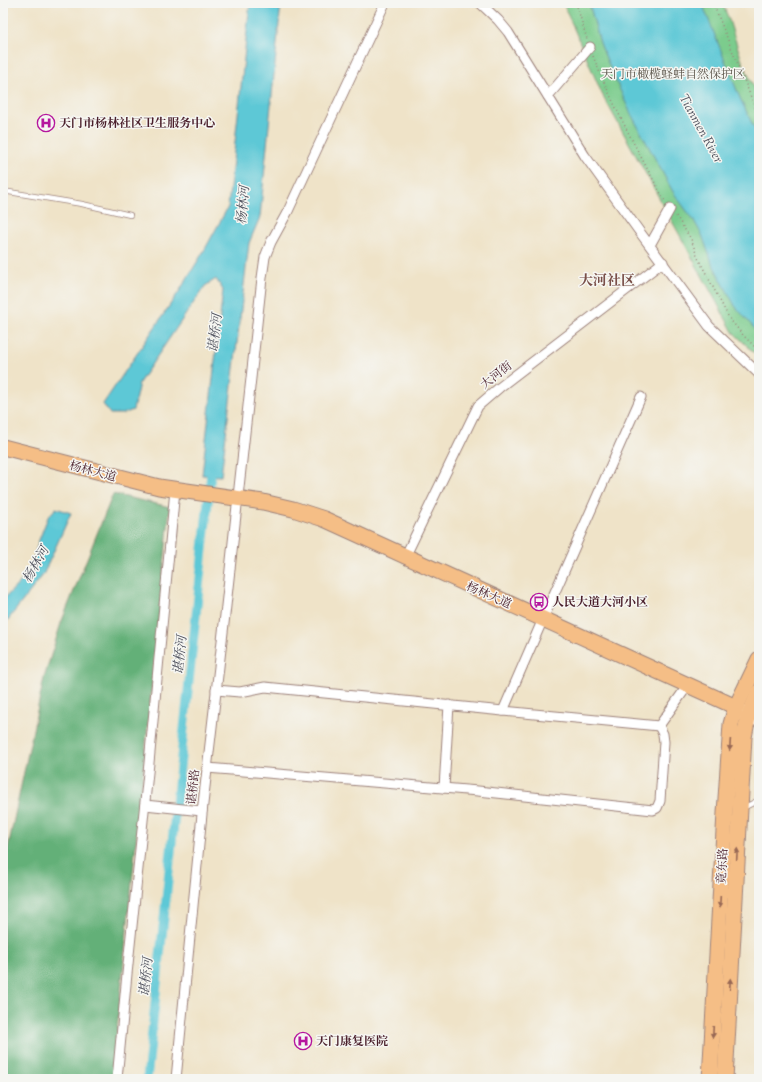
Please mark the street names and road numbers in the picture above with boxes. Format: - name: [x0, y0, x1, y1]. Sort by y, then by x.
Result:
- street label: 大河街: [477, 357, 517, 394]
- street label: 杨林大道: [67, 457, 118, 487]
- street label: 杨林大道: [463, 578, 514, 614]
- street label: 谌桥路: [183, 768, 205, 806]
- street label: 竟东路: [713, 848, 733, 885]

